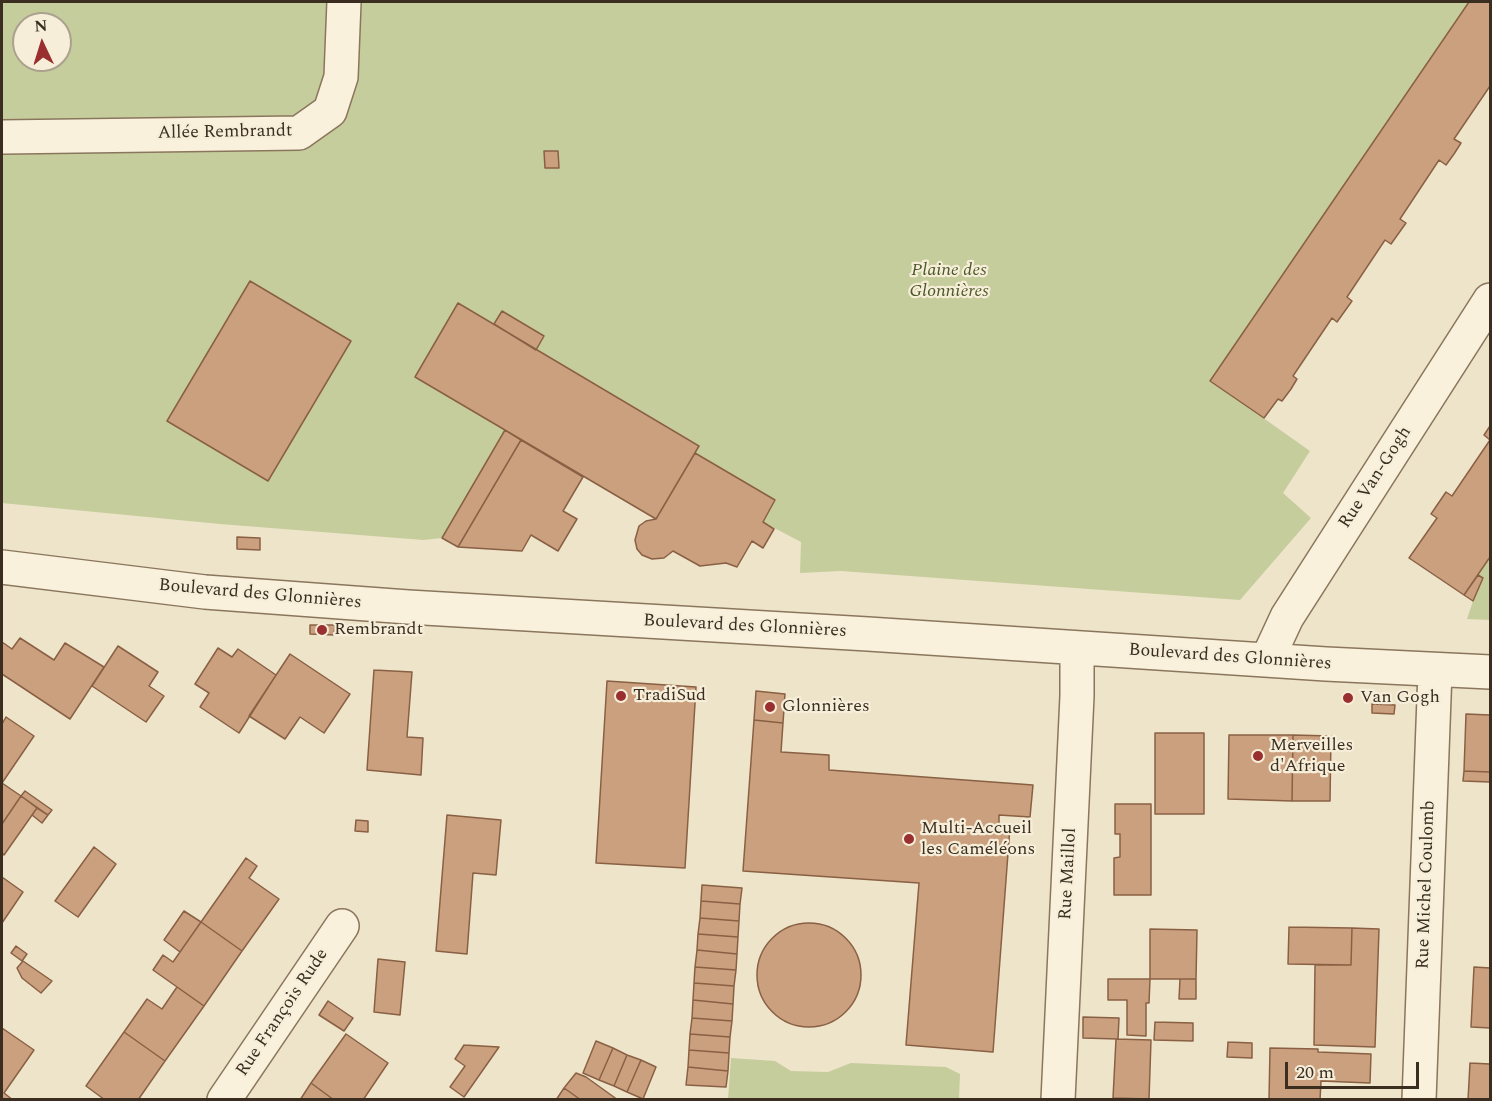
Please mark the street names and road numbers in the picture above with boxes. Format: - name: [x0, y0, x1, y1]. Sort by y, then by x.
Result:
- street label: Allée Rembrandt: [157, 121, 293, 145]
- street label: Rue Van-Gogh: [1335, 423, 1417, 533]
- street label: Boulevard des Glonnières: [158, 575, 362, 615]
- street label: Boulevard des Glonnières: [643, 611, 847, 643]
- street label: Boulevard des Glonnières: [1128, 640, 1332, 676]
- street label: Rue Michel Coulomb: [1413, 800, 1441, 970]
- street label: Rue Maillol: [1056, 827, 1082, 921]
- street label: Rue François Rude: [232, 945, 334, 1081]

